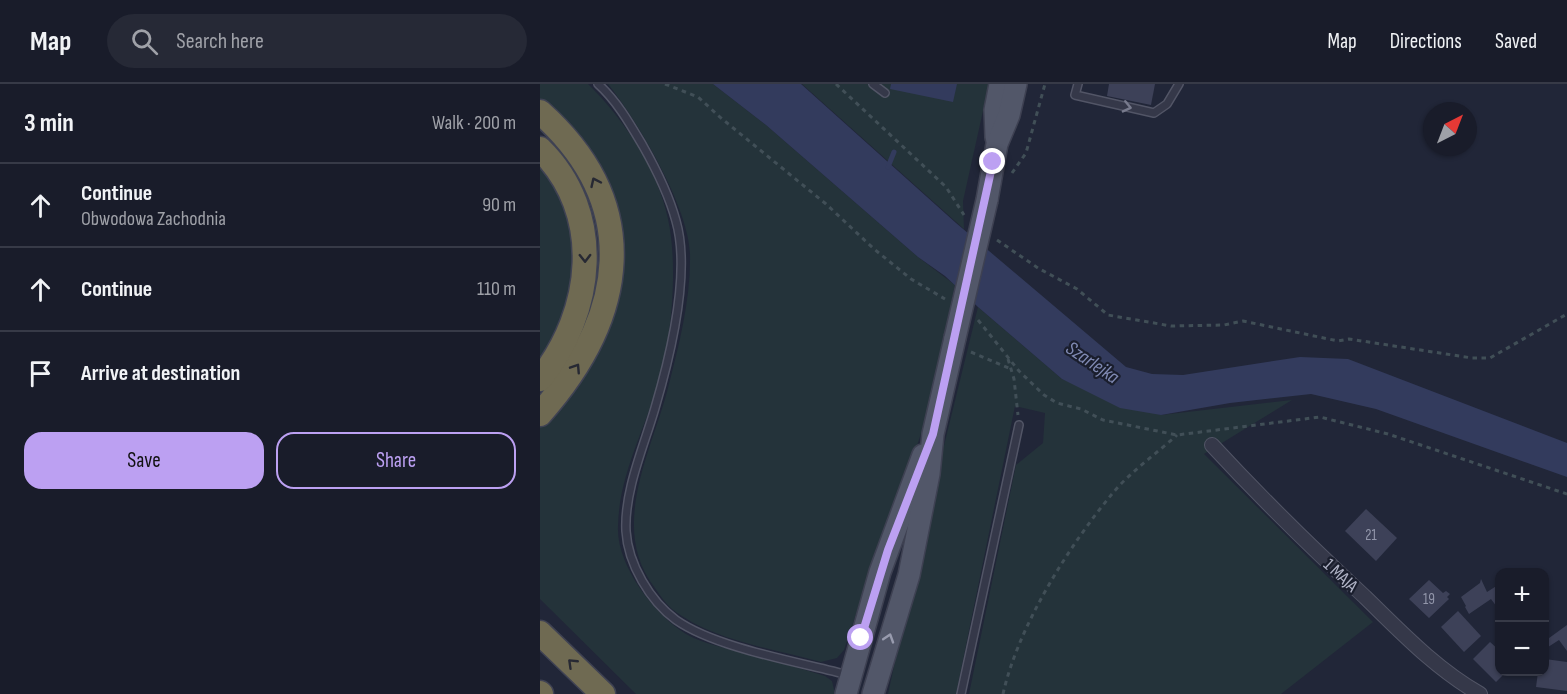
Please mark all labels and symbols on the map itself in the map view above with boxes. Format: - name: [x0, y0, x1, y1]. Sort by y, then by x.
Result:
- one-way arrow: [1121, 99, 1131, 112]
- north arrow: [1423, 102, 1477, 156]
- route end: [979, 148, 1005, 174]
- one-way arrow: [591, 178, 603, 189]
- one-way arrow: [579, 254, 592, 263]
- water label: Szarlejka: [1061, 336, 1124, 389]
- one-way arrow: [569, 364, 581, 374]
- house number: 21: [1365, 526, 1377, 545]
- street label: 1 MAJA: [1319, 554, 1362, 597]
- house number: 19: [1423, 590, 1435, 609]
- route start: [847, 624, 873, 650]
- one-way arrow: [882, 633, 894, 644]
- one-way arrow: [568, 660, 579, 671]

